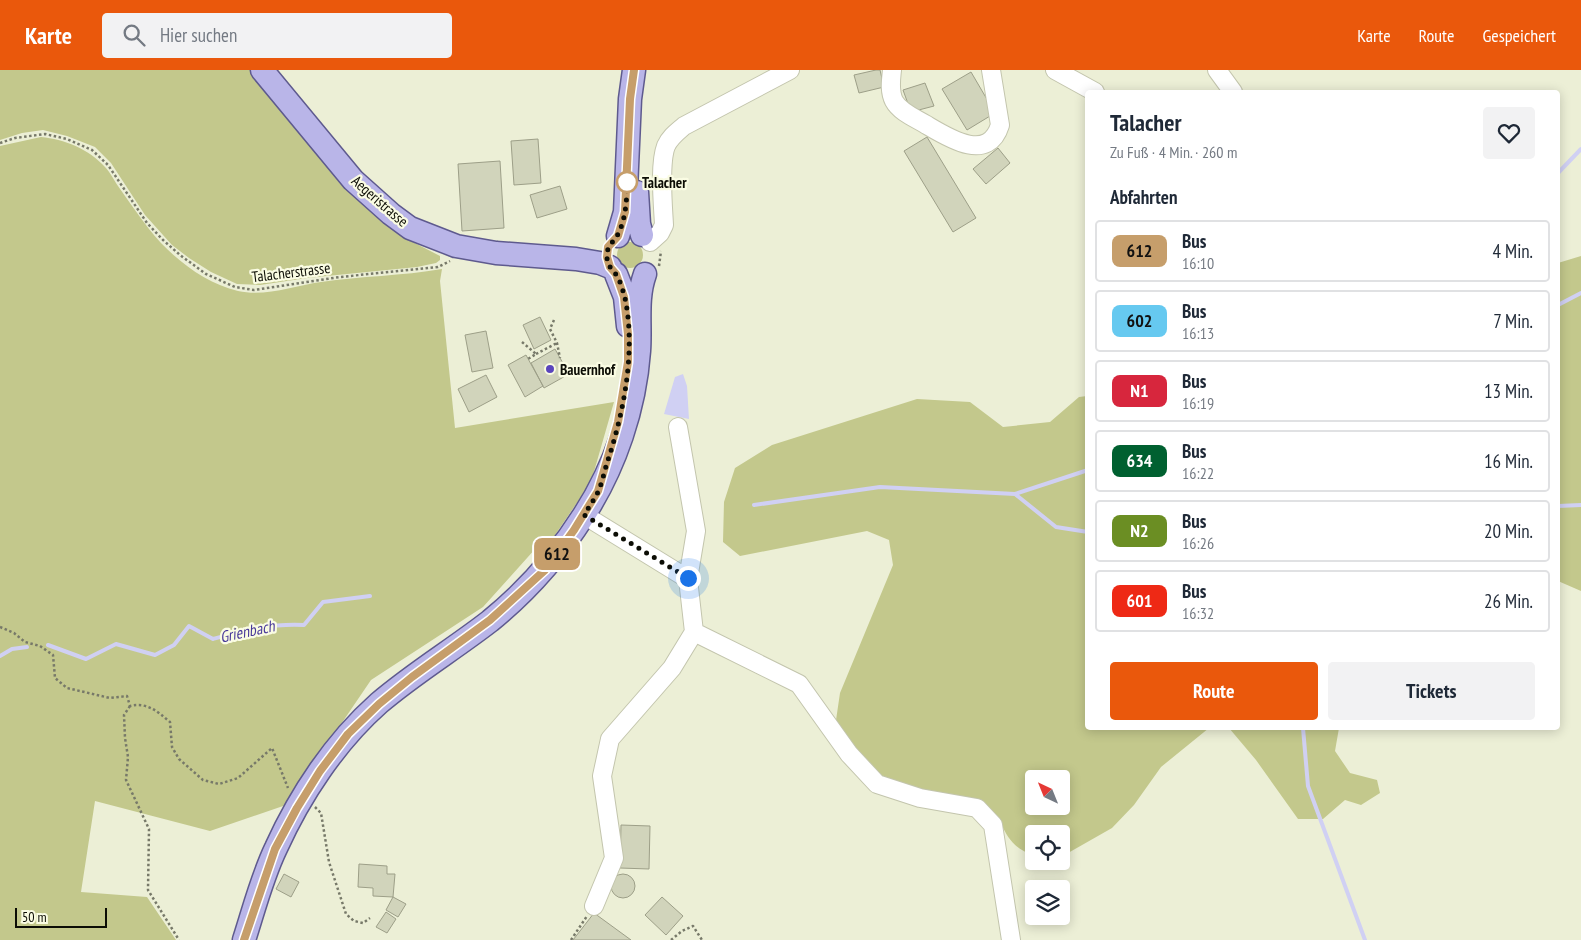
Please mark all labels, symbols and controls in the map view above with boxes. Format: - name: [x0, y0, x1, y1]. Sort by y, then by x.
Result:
- search box: [102, 13, 452, 58]
- text: Karte: [25, 20, 72, 51]
- icon: search: [120, 21, 148, 49]
- text: Hier suchen: [160, 23, 237, 47]
- text: Karte: [1357, 24, 1391, 47]
- text: Route: [1419, 24, 1454, 47]
- text: Gespeichert: [1482, 24, 1556, 47]
- text: Talacher: [1110, 107, 1181, 138]
- button: heart: [1483, 107, 1535, 159]
- text: Zu Fuß · 4 Min. · 260 m: [1110, 142, 1237, 162]
- street label: Aegeristrasse: [348, 171, 412, 231]
- marker: Talacher: [616, 171, 638, 193]
- place label: Talacher: [642, 173, 687, 192]
- text: Abfahrten: [1110, 185, 1177, 209]
- text: Bus: [1182, 229, 1206, 253]
- text: 612: [1127, 239, 1152, 262]
- text: 4 Min.: [1492, 239, 1533, 263]
- text: 16:10: [1182, 253, 1214, 273]
- street label: Talacherstrasse: [251, 258, 331, 286]
- text: Bus: [1182, 299, 1206, 323]
- text: 602: [1127, 309, 1152, 332]
- text: 7 Min.: [1493, 309, 1533, 333]
- text: 16:13: [1182, 323, 1214, 343]
- place label: Bauernhof: [560, 360, 616, 379]
- marker: Bauernhof: [544, 363, 556, 375]
- text: Bus: [1182, 369, 1206, 393]
- text: N1: [1130, 379, 1149, 402]
- text: 13 Min.: [1484, 379, 1533, 403]
- text: 16:19: [1182, 393, 1214, 413]
- text: Bus: [1182, 439, 1206, 463]
- text: 634: [1127, 449, 1152, 472]
- text: 16 Min.: [1484, 449, 1533, 473]
- text: 16:22: [1182, 463, 1214, 483]
- text: Bus: [1182, 509, 1206, 533]
- text: N2: [1130, 519, 1149, 542]
- text: 20 Min.: [1484, 519, 1533, 543]
- text: 16:26: [1182, 533, 1214, 553]
- line badge: 612: [528, 538, 586, 570]
- text: 612: [544, 542, 570, 565]
- your location: [676, 566, 701, 591]
- text: Bus: [1182, 579, 1206, 603]
- text: 601: [1127, 589, 1152, 612]
- text: 26 Min.: [1484, 589, 1533, 613]
- text: 16:32: [1182, 603, 1214, 623]
- water label: Grienbach: [218, 615, 277, 647]
- button: Route: [1110, 662, 1318, 720]
- button: Tickets: [1328, 662, 1535, 720]
- north arrow: [1025, 770, 1070, 815]
- map controls: [1025, 770, 1070, 925]
- button: locate: [1025, 825, 1070, 870]
- button: layers: [1025, 880, 1070, 925]
- scale bar: [15, 905, 108, 928]
- text: 50 m: [22, 908, 47, 926]

